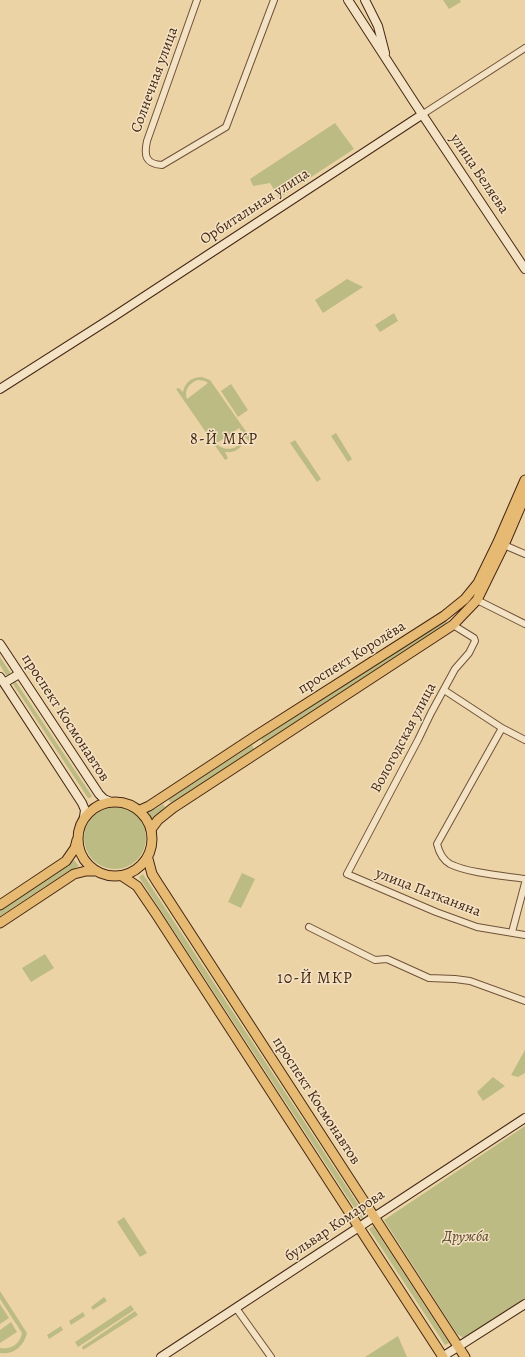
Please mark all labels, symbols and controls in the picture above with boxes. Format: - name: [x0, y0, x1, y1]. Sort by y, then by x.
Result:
- street label: Солнечная улица: [128, 25, 182, 135]
- street label: улица Беляева: [446, 131, 512, 217]
- street label: Орбитальная улица: [197, 165, 313, 249]
- district label: 8-Й МКР: [190, 430, 258, 450]
- street label: проспект Королёва: [295, 618, 409, 698]
- street label: проспект Космонавтов: [17, 651, 113, 785]
- street label: Вологодская улица: [367, 680, 441, 796]
- street label: улица Патканяна: [373, 865, 483, 921]
- district label: 10-Й МКР: [277, 969, 353, 989]
- street label: проспект Космонавтов: [268, 1034, 364, 1168]
- street label: бульвар Комарова: [282, 1186, 388, 1266]
- park label: Дружба: [443, 1228, 489, 1246]

